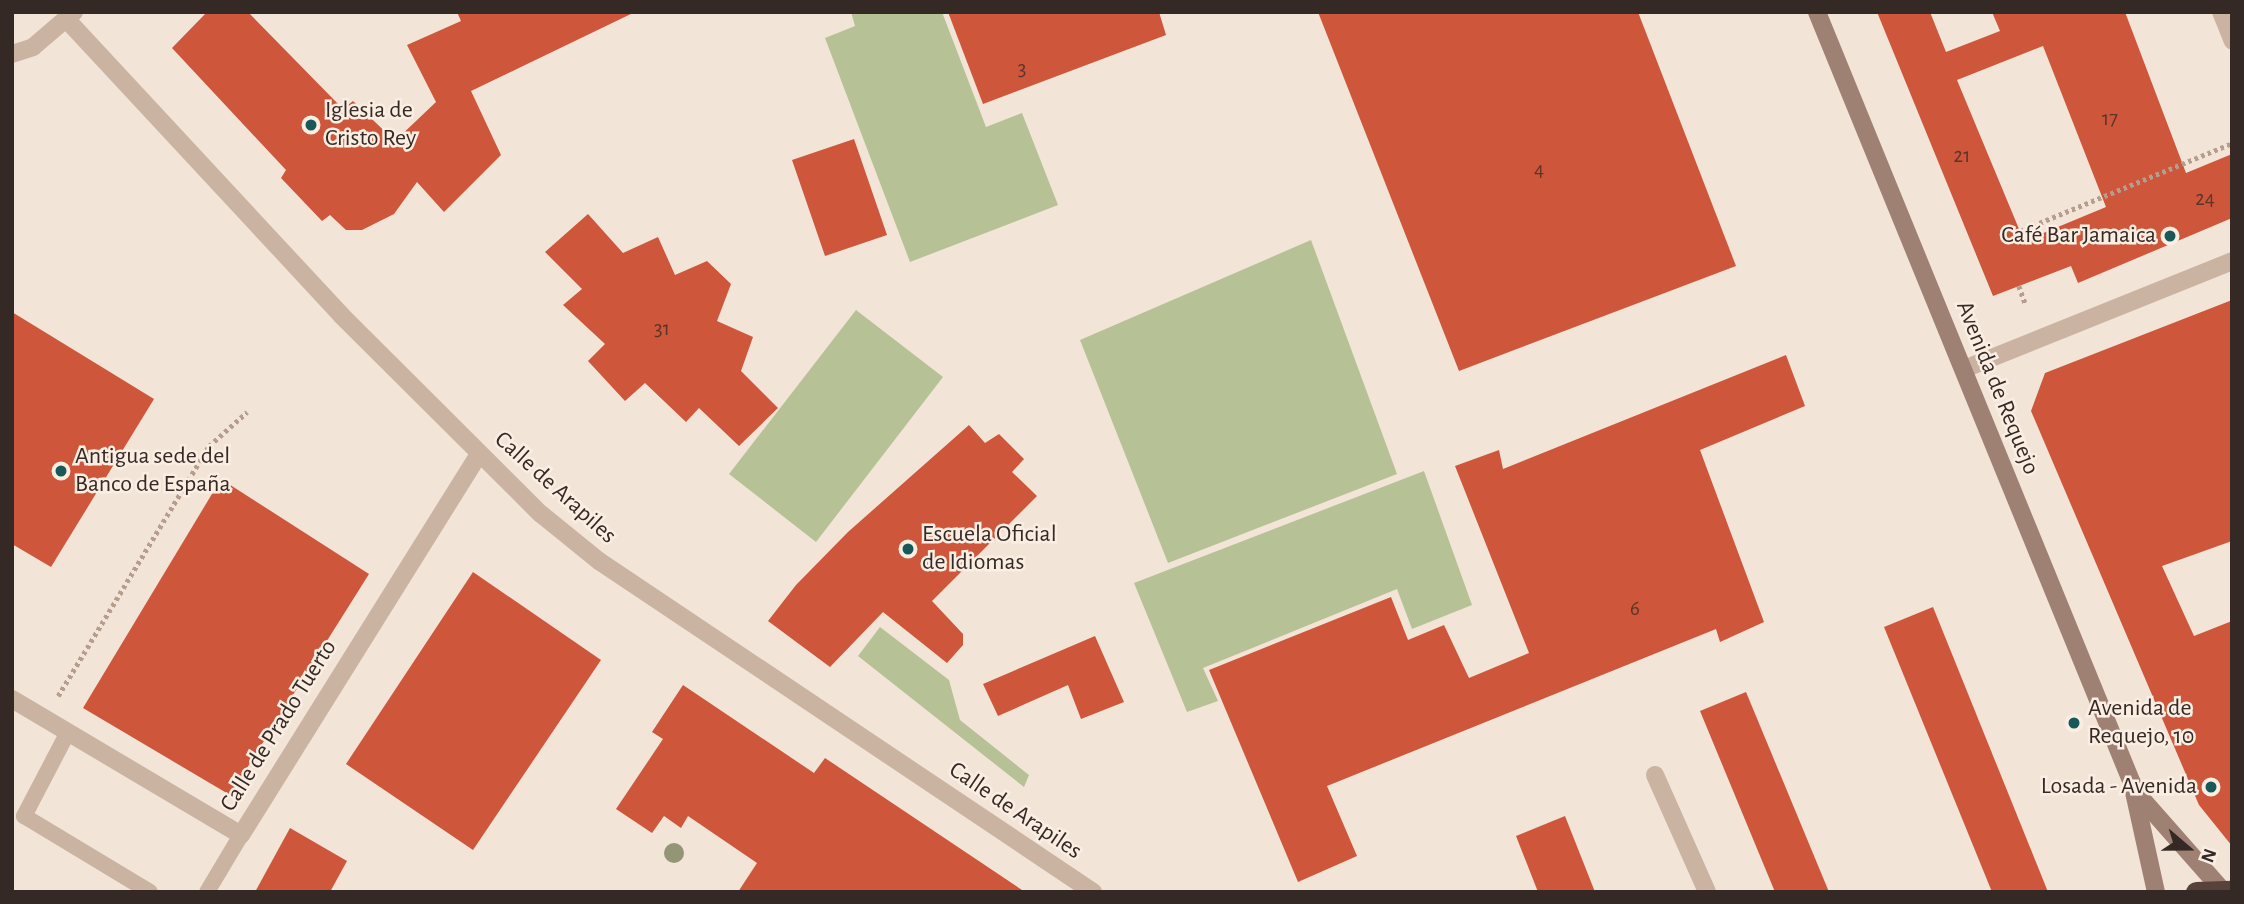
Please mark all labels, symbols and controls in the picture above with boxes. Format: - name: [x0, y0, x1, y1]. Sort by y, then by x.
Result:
- house number: 3: [1018, 56, 1026, 82]
- place label: Iglesia de Cristo Rey: [325, 97, 416, 153]
- house number: 17: [2102, 106, 2118, 132]
- marker: Iglesia de Cristo Rey: [303, 117, 319, 133]
- house number: 21: [1954, 143, 1970, 169]
- house number: 4: [1534, 157, 1544, 183]
- house number: 24: [2195, 186, 2215, 212]
- place label: Café Bar Jamaica: [2001, 222, 2156, 250]
- marker: Café Bar Jamaica: [2162, 228, 2178, 244]
- street label: Avenida de Requejo: [1949, 297, 2045, 479]
- house number: 31: [654, 316, 670, 342]
- street label: Calle de Arapiles: [488, 426, 622, 550]
- place label: Antigua sede del Banco de España: [75, 443, 231, 499]
- marker: Antigua sede del Banco de España: [53, 463, 69, 479]
- place label: Escuela Oficial de Idiomas: [922, 521, 1057, 577]
- marker: Escuela Oficial de Idiomas: [900, 541, 916, 557]
- house number: 6: [1630, 596, 1640, 622]
- street label: Calle de Prado Tuerto: [215, 635, 343, 817]
- place label: Avenida de Requejo, 10: [2088, 695, 2194, 751]
- marker: Avenida de Requejo, 10: [2066, 715, 2082, 731]
- street label: Calle de Arapiles: [943, 756, 1087, 866]
- place label: Losada - Avenida: [2041, 773, 2197, 801]
- marker: Losada - Avenida: [2203, 779, 2219, 795]
- north arrow: [2153, 813, 2223, 883]
- text: N: [2197, 846, 2219, 865]

